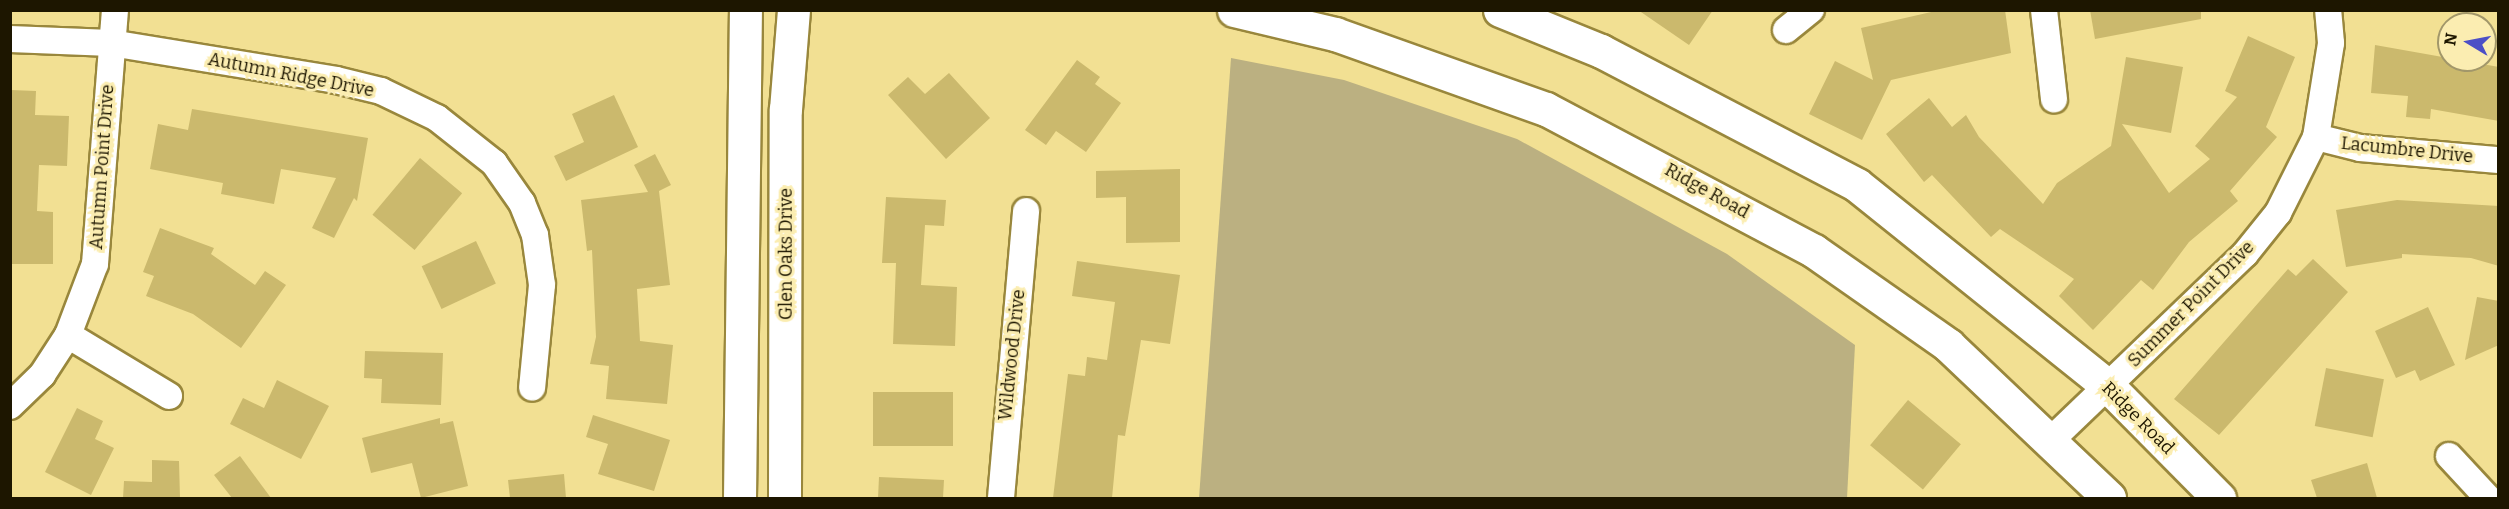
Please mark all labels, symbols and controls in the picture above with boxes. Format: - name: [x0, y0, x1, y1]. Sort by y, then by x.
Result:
- north arrow: [2437, 12, 2497, 72]
- text: N: [2440, 31, 2461, 47]
- street label: Autumn Ridge Drive: [206, 48, 376, 102]
- street label: Autumn Point Drive: [85, 84, 119, 250]
- street label: Lacumbre Drive: [2340, 132, 2474, 168]
- street label: Ridge Road: [1661, 159, 1753, 223]
- street label: Glen Oaks Drive: [775, 188, 797, 320]
- street label: Summer Point Drive: [2123, 236, 2259, 372]
- street label: Wildwood Drive: [994, 288, 1030, 422]
- street label: Ridge Road: [2097, 377, 2179, 459]

